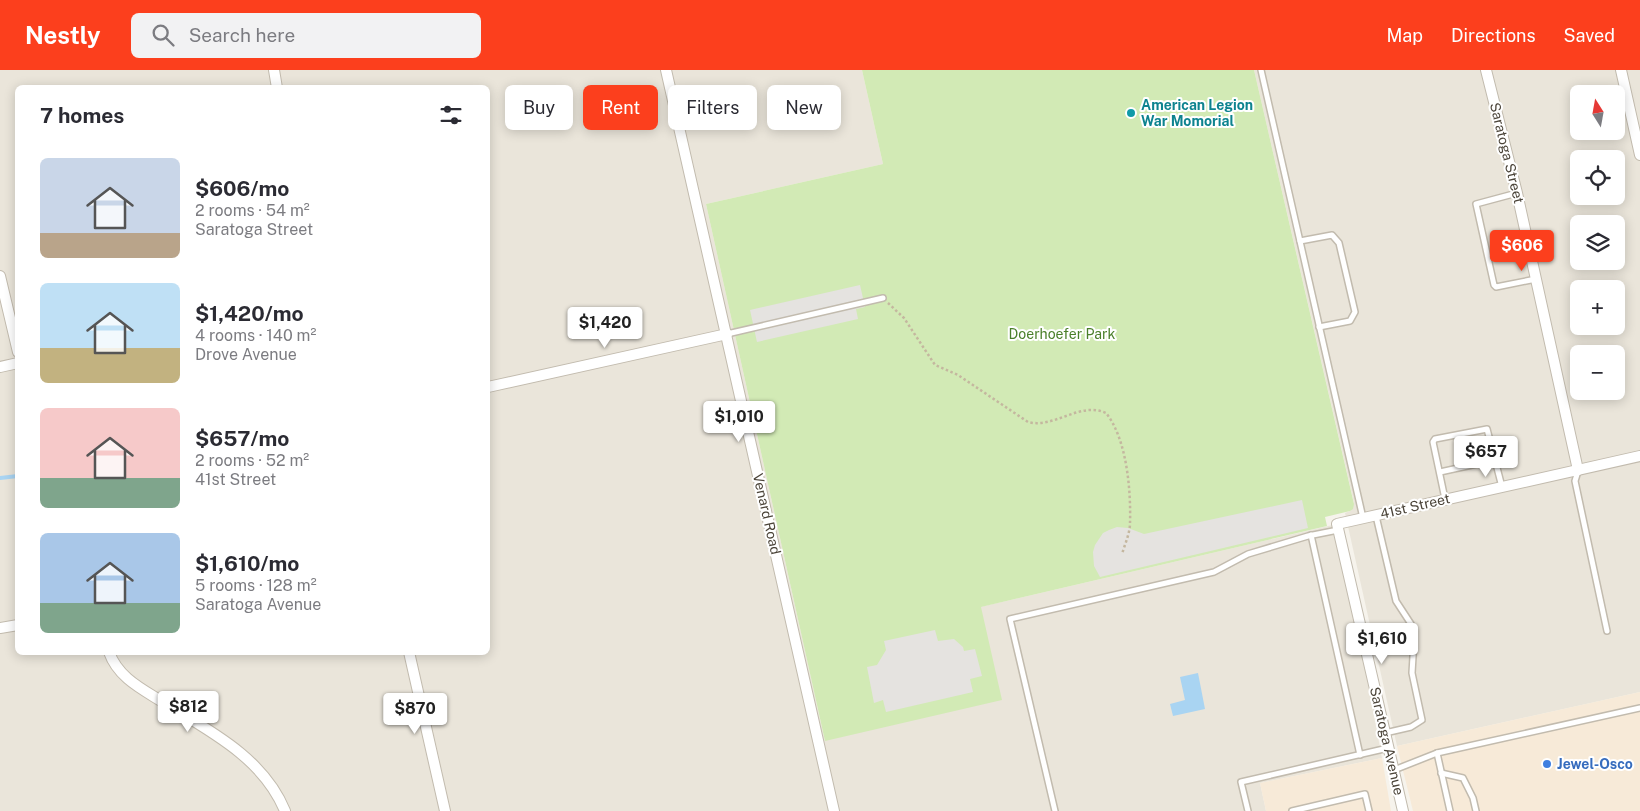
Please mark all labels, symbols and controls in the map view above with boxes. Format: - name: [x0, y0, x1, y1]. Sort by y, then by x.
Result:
- search box: [131, 13, 481, 58]
- text: Nestly: [25, 21, 101, 49]
- icon: search: [149, 21, 177, 49]
- text: Search here: [189, 24, 295, 46]
- text: Map: [1386, 25, 1423, 46]
- text: Directions: [1451, 25, 1536, 46]
- text: Saved: [1564, 25, 1615, 46]
- chip: Buy: [505, 85, 573, 130]
- chip: Rent: [583, 85, 658, 130]
- chip: Filters: [668, 85, 757, 130]
- chip: New: [767, 85, 841, 130]
- north arrow: [1570, 85, 1625, 140]
- map controls: [1570, 85, 1625, 400]
- place label: American Legion War Momorial: [1141, 97, 1253, 129]
- icon: filters: [437, 101, 465, 129]
- street label: Saratoga Street: [1487, 101, 1527, 205]
- text: 7 homes: [40, 103, 124, 128]
- marker: American Legion War Momorial: [1125, 107, 1137, 119]
- button: locate: [1570, 150, 1625, 205]
- text: $606/mo: [195, 176, 289, 201]
- icon: home: [80, 178, 140, 238]
- text: 2 rooms · 54 m²: [195, 201, 310, 220]
- button: layers: [1570, 215, 1625, 270]
- text: Saratoga Street: [195, 220, 313, 239]
- pin: $606: [1492, 230, 1552, 272]
- text: $606: [1501, 236, 1543, 255]
- button: +: [1570, 280, 1625, 335]
- text: $1,420/mo: [195, 301, 304, 326]
- icon: home: [80, 303, 140, 363]
- pin: $1,420: [564, 306, 646, 349]
- text: $1,420: [578, 313, 632, 332]
- text: 4 rooms · 140 m²: [195, 326, 316, 345]
- park label: Doerhoefer Park: [1009, 326, 1116, 342]
- text: Drove Avenue: [195, 345, 297, 364]
- button: −: [1570, 345, 1625, 400]
- pin: $1,010: [698, 400, 780, 443]
- text: $1,010: [714, 407, 764, 426]
- text: $657/mo: [195, 426, 289, 451]
- icon: home: [80, 428, 140, 488]
- pin: $657: [1456, 436, 1516, 478]
- text: $657: [1465, 442, 1507, 461]
- text: 2 rooms · 52 m²: [195, 451, 309, 470]
- text: 41st Street: [195, 470, 276, 489]
- street label: Venard Road: [750, 472, 784, 556]
- street label: 41st Street: [1379, 490, 1451, 522]
- text: $1,610/mo: [195, 551, 299, 576]
- icon: home: [80, 553, 140, 613]
- text: 5 rooms · 128 m²: [195, 576, 317, 595]
- text: Saratoga Avenue: [195, 595, 321, 614]
- pin: $1,610: [1341, 622, 1423, 665]
- text: $1,610: [1357, 629, 1407, 648]
- street label: Saratoga Avenue: [1367, 685, 1407, 797]
- pin: $812: [158, 690, 218, 733]
- pin: $870: [385, 692, 445, 735]
- text: $812: [169, 697, 207, 716]
- text: $870: [394, 699, 436, 718]
- place label: Jewel-Osco: [1557, 756, 1633, 772]
- marker: Jewel-Osco: [1541, 758, 1553, 770]

